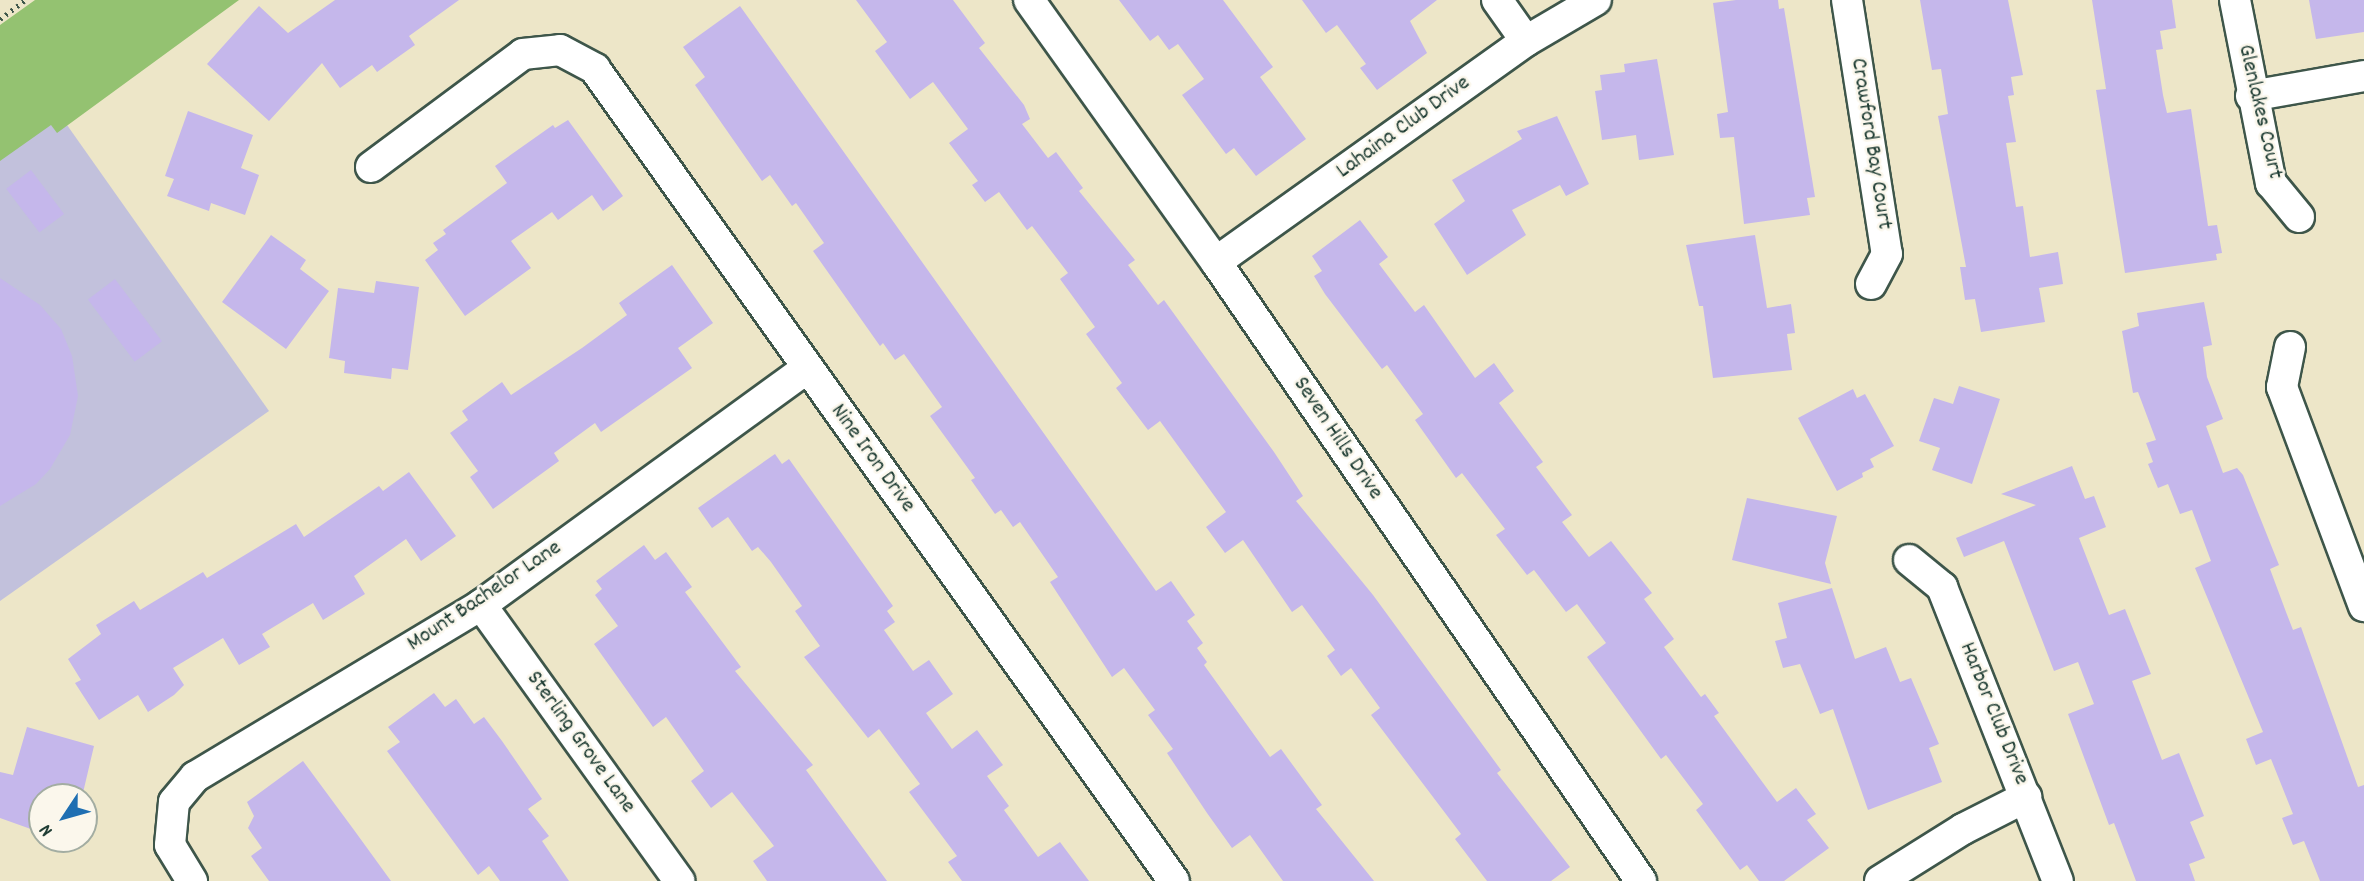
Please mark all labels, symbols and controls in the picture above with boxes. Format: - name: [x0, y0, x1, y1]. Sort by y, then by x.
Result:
- street label: Glenlakes Court: [2230, 42, 2288, 182]
- street label: Crawford Bay Court: [1843, 56, 1897, 232]
- street label: Lahaina Club Drive: [1332, 70, 1476, 186]
- street label: Seven Hills Drive: [1286, 372, 1388, 506]
- street label: Nine Iron Drive: [823, 399, 921, 519]
- street label: Mount Bachelor Lane: [403, 535, 567, 659]
- street label: Harbor Club Drive: [1952, 639, 2034, 789]
- street label: Sterling Grove Lane: [519, 666, 641, 820]
- north arrow: [28, 783, 98, 853]
- text: N: [34, 818, 61, 841]

